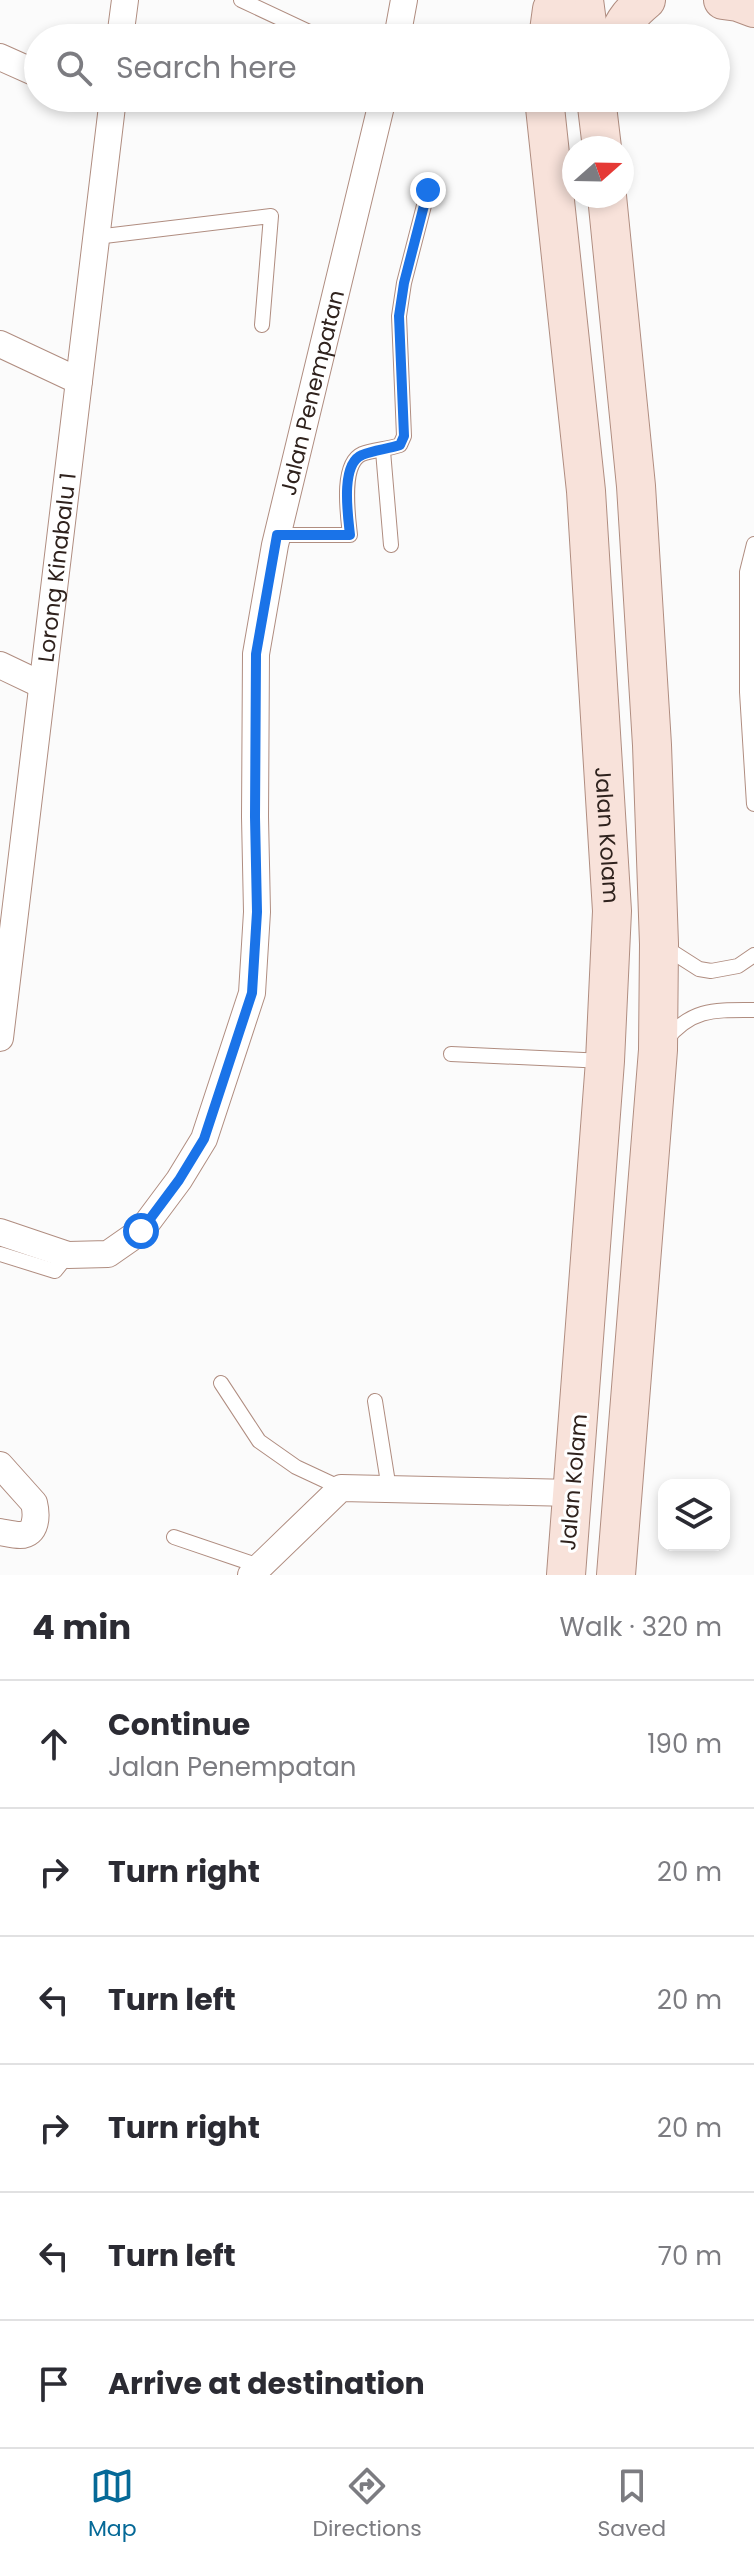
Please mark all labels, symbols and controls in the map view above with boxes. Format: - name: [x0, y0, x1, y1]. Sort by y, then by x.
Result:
- search box: [24, 24, 730, 112]
- icon: search: [52, 46, 96, 90]
- text: Search here: [116, 46, 297, 89]
- north arrow: [562, 136, 634, 208]
- route end: [410, 172, 446, 208]
- street label: Jalan Penempatan: [273, 287, 352, 499]
- street label: Lorong Kinabalu 1: [30, 471, 84, 664]
- street label: Jalan Kolam: [587, 766, 627, 904]
- route start: [123, 1213, 159, 1249]
- street label: Jalan Kolam: [552, 1412, 595, 1552]
- map controls: [658, 1479, 730, 1551]
- button: layers: [658, 1479, 730, 1551]
- text: 4 min: [32, 1603, 131, 1651]
- text: Walk · 320 m: [560, 1609, 722, 1645]
- text: Continue: [108, 1703, 250, 1746]
- icon: ahead: [32, 1722, 76, 1766]
- text: 190 m: [647, 1726, 722, 1762]
- text: Jalan Penempatan: [108, 1749, 356, 1785]
- icon: right: [32, 1850, 76, 1894]
- text: Turn right: [108, 1850, 260, 1893]
- text: 20 m: [657, 1854, 722, 1890]
- icon: left: [32, 1978, 76, 2022]
- text: Turn left: [108, 1978, 236, 2021]
- text: 20 m: [657, 1982, 722, 2018]
- icon: right: [32, 2106, 76, 2150]
- text: Turn right: [108, 2106, 260, 2149]
- text: 20 m: [657, 2110, 722, 2146]
- icon: left: [32, 2234, 76, 2278]
- text: Turn left: [108, 2234, 236, 2277]
- text: 70 m: [658, 2238, 722, 2274]
- icon: arrive: [32, 2362, 76, 2406]
- text: Arrive at destination: [108, 2362, 425, 2405]
- tab: Map: [88, 2464, 137, 2545]
- tab: Directions: [312, 2464, 422, 2545]
- tab: Saved: [597, 2464, 666, 2545]

